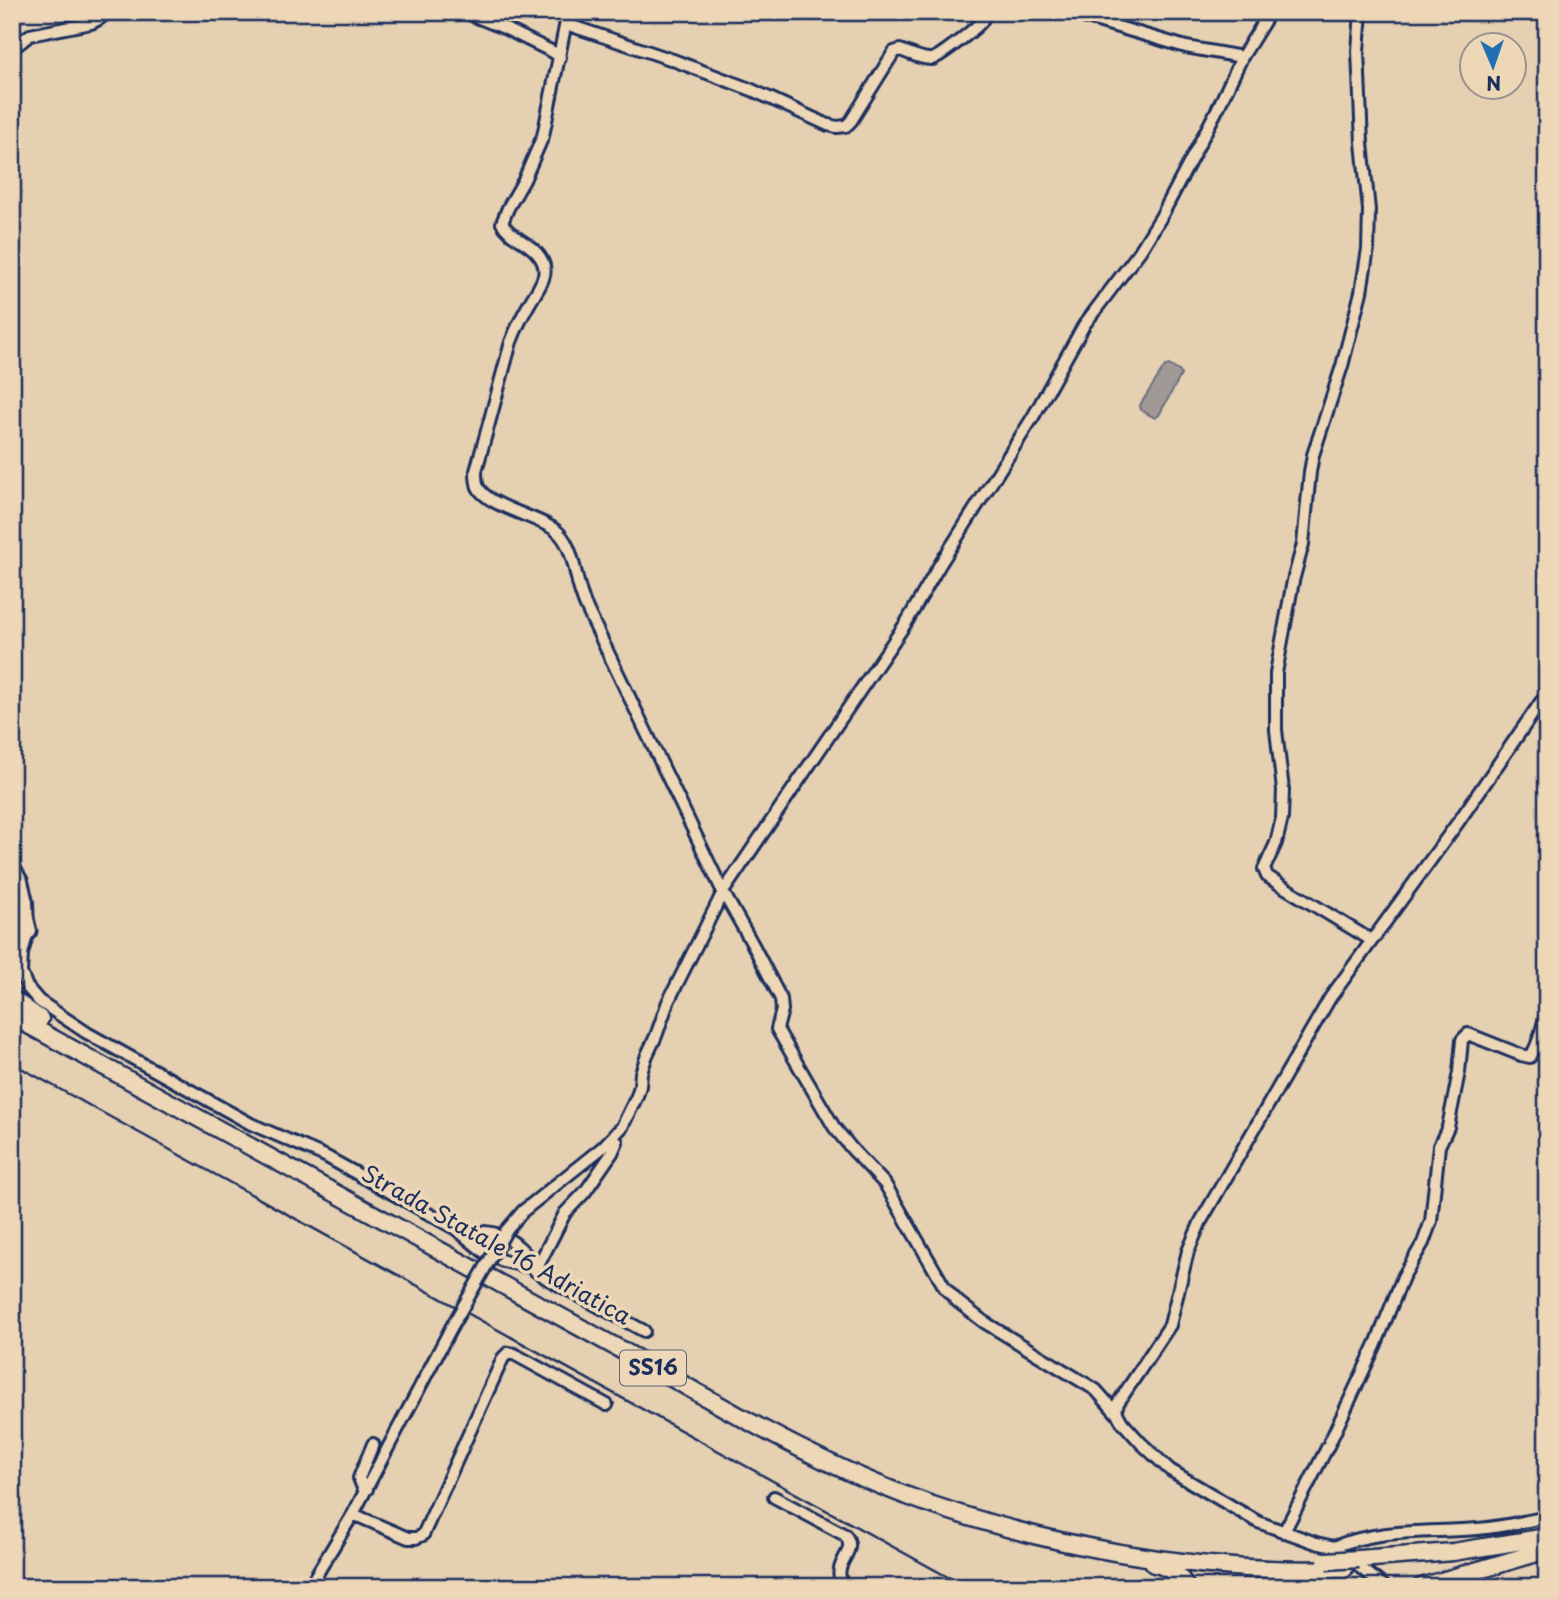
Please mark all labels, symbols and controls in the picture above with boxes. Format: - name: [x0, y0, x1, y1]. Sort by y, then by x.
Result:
- north arrow: [1458, 32, 1528, 102]
- text: N: [1486, 70, 1502, 98]
- street label: Strada Statale 16 Adriatica: [356, 1155, 638, 1333]
- road number: SS16: [620, 1350, 686, 1386]

